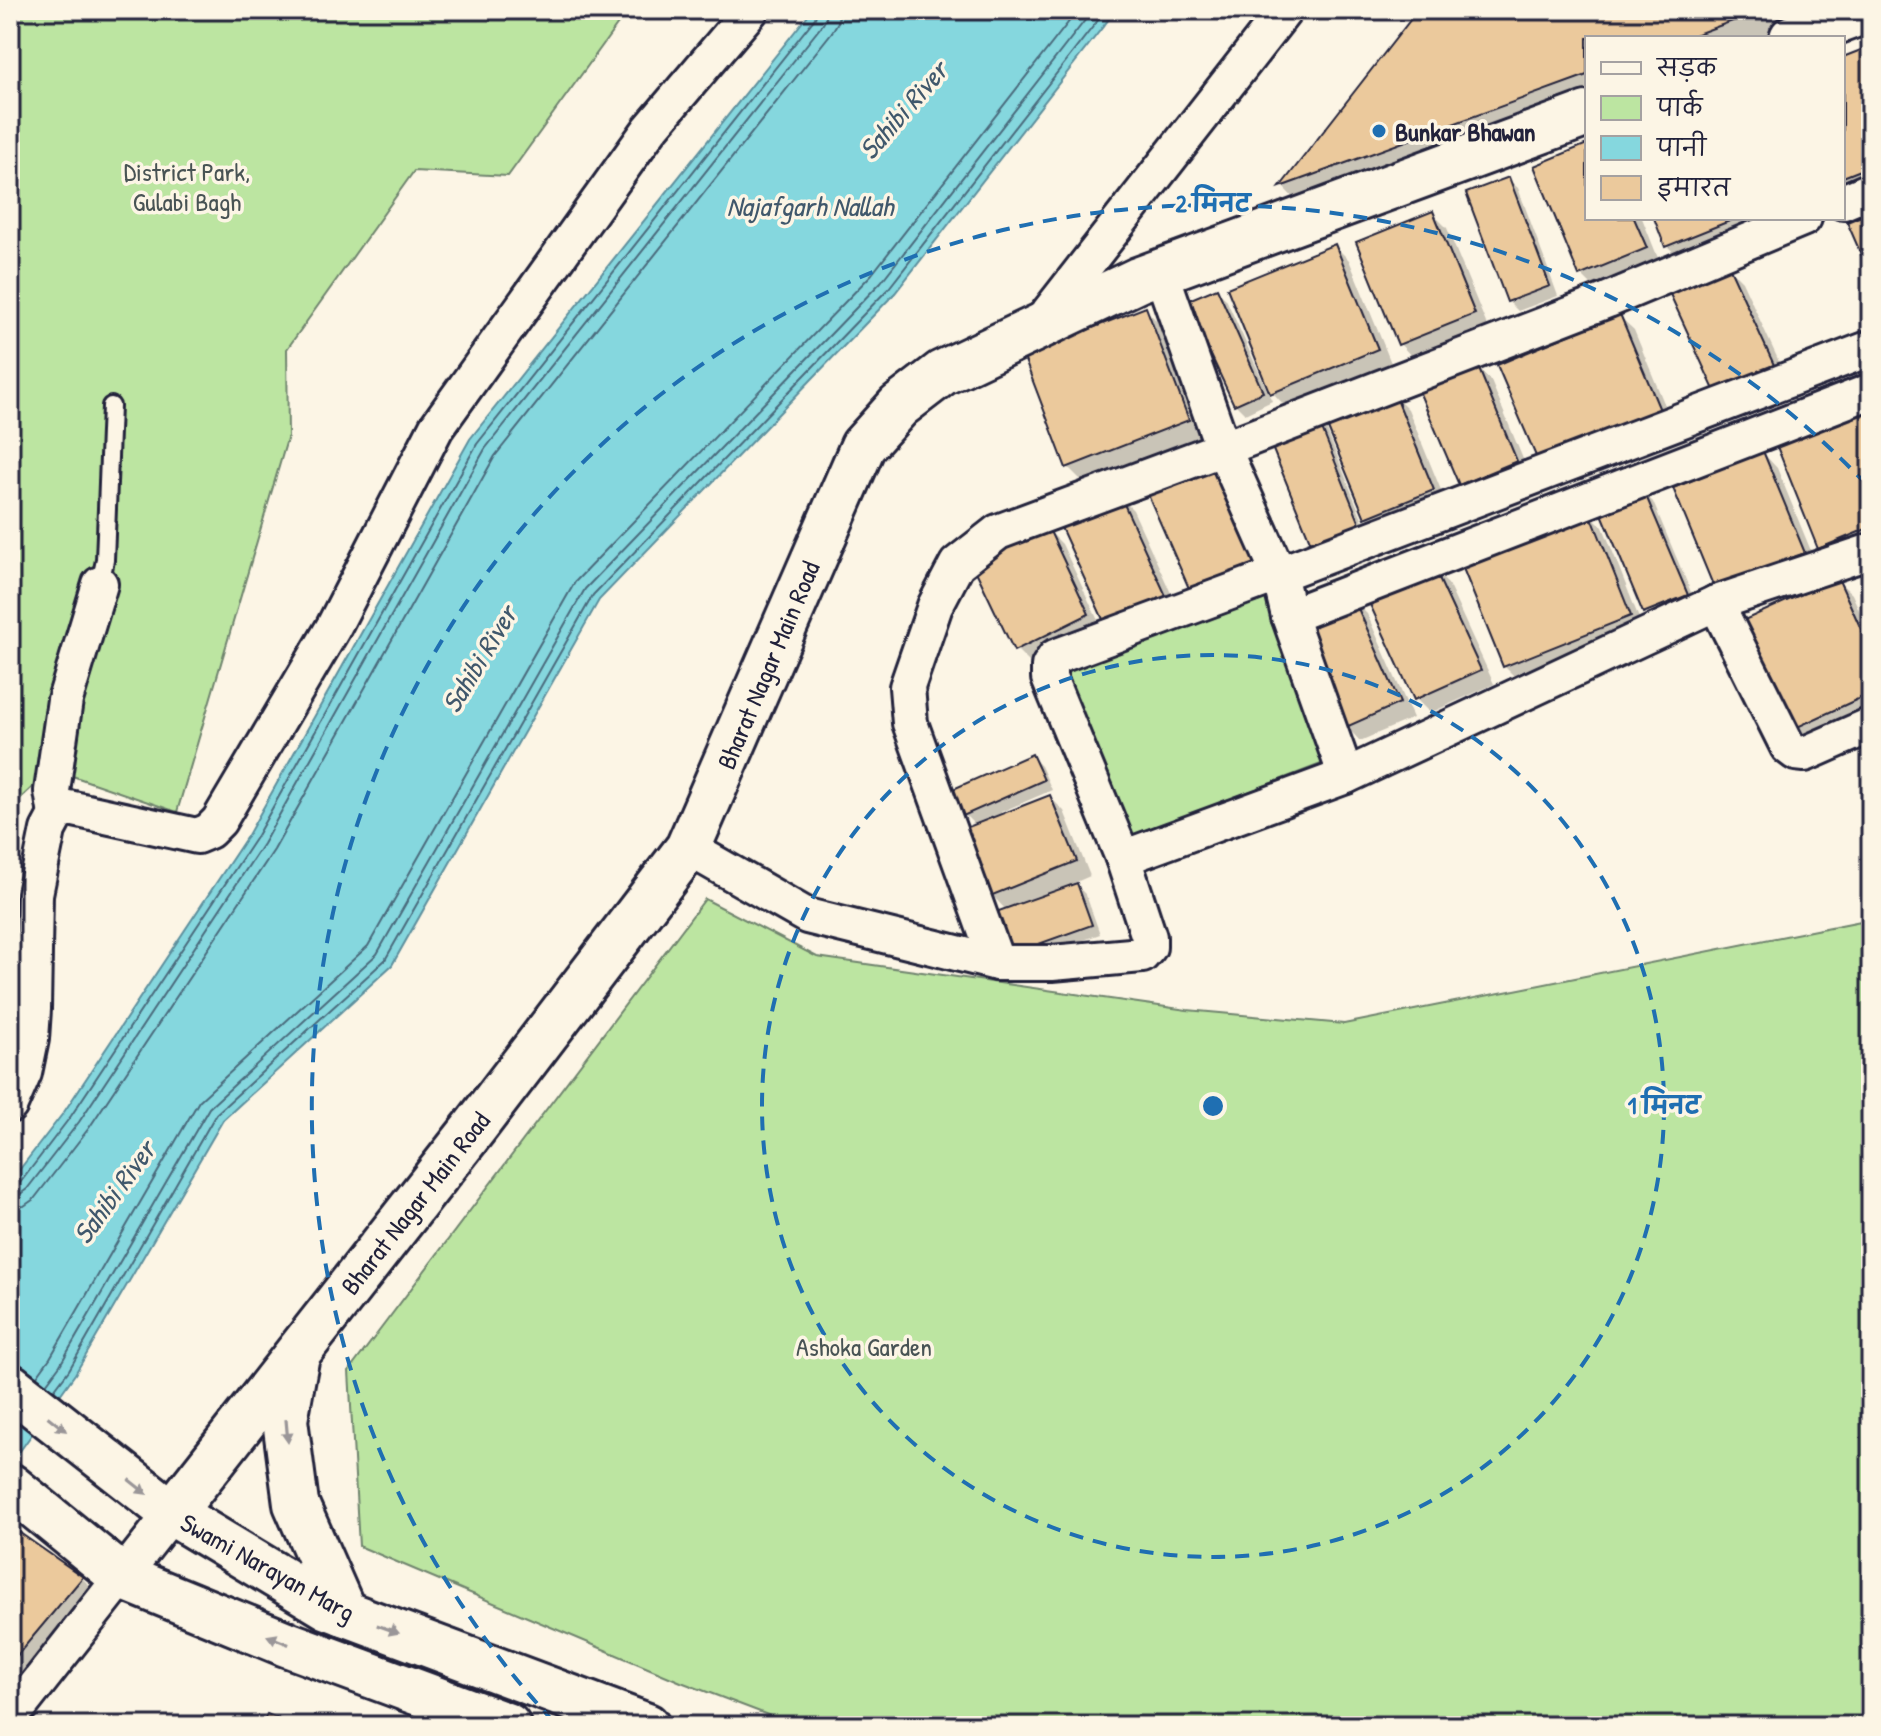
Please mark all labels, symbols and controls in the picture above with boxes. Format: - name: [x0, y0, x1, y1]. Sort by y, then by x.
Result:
- legend: [1585, 36, 1845, 220]
- water label: Sahibi River: [850, 50, 958, 167]
- text: सड़क: [1655, 51, 1718, 83]
- text: पार्क: [1655, 89, 1704, 123]
- place label: Bunkar Bhawan: [1395, 114, 1536, 149]
- marker: Bunkar Bhawan: [1370, 122, 1388, 140]
- text: पानी: [1655, 130, 1708, 163]
- park label: District Park, Gulabi Bagh: [124, 154, 250, 219]
- text: इमारत: [1657, 171, 1732, 203]
- text: 2 मिनट: [1176, 184, 1253, 219]
- water label: Najafgarh Nallah: [727, 187, 896, 225]
- street label: Bharat Nagar Main Road: [708, 556, 828, 774]
- water label: Sahibi River: [432, 596, 527, 719]
- text: 1 मिनट: [1628, 1086, 1703, 1121]
- centre of rings: [1199, 1092, 1227, 1120]
- street label: Bharat Nagar Main Road: [333, 1104, 497, 1302]
- water label: Sahibi River: [64, 1130, 166, 1251]
- park label: Ashoka Garden: [796, 1329, 932, 1364]
- one-way arrow: [47, 1415, 67, 1431]
- one-way arrow: [281, 1419, 294, 1444]
- one-way arrow: [128, 1478, 148, 1495]
- street label: Swami Narayan Marg: [175, 1505, 361, 1629]
- one-way arrow: [376, 1623, 400, 1636]
- one-way arrow: [266, 1633, 290, 1646]

